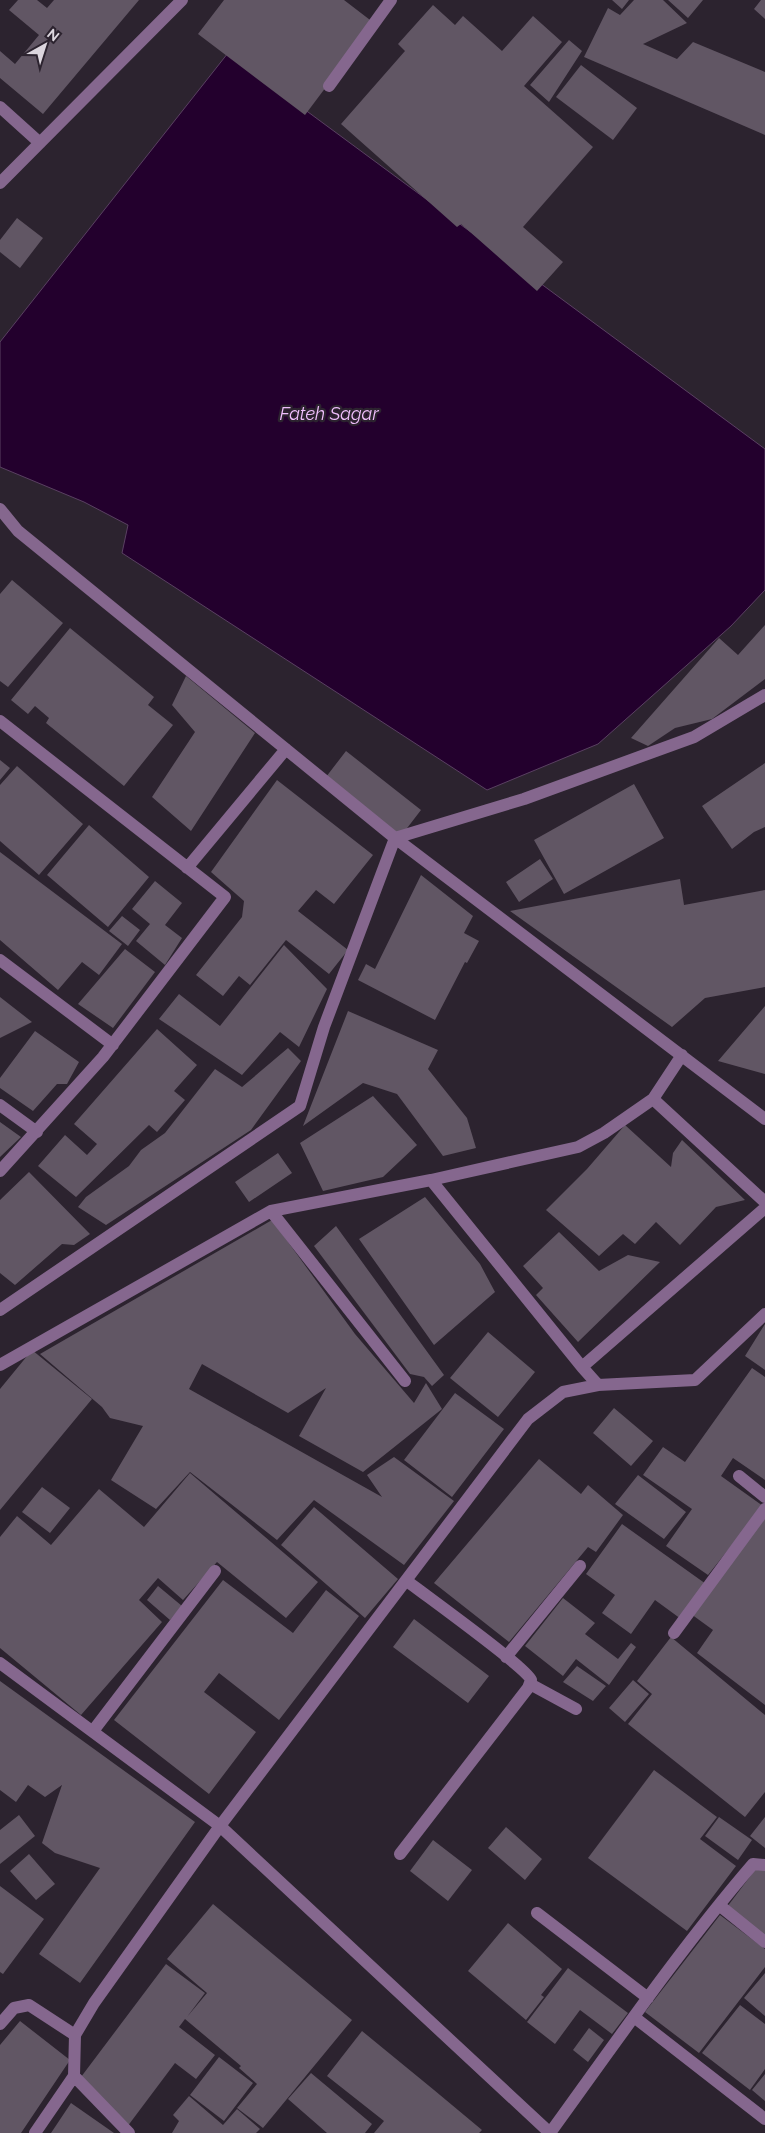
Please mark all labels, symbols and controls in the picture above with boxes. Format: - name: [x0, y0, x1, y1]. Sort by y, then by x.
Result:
- north arrow: [20, 20, 70, 70]
- text: N: [44, 25, 62, 44]
- water label: Fateh Sagar: [279, 403, 379, 424]

